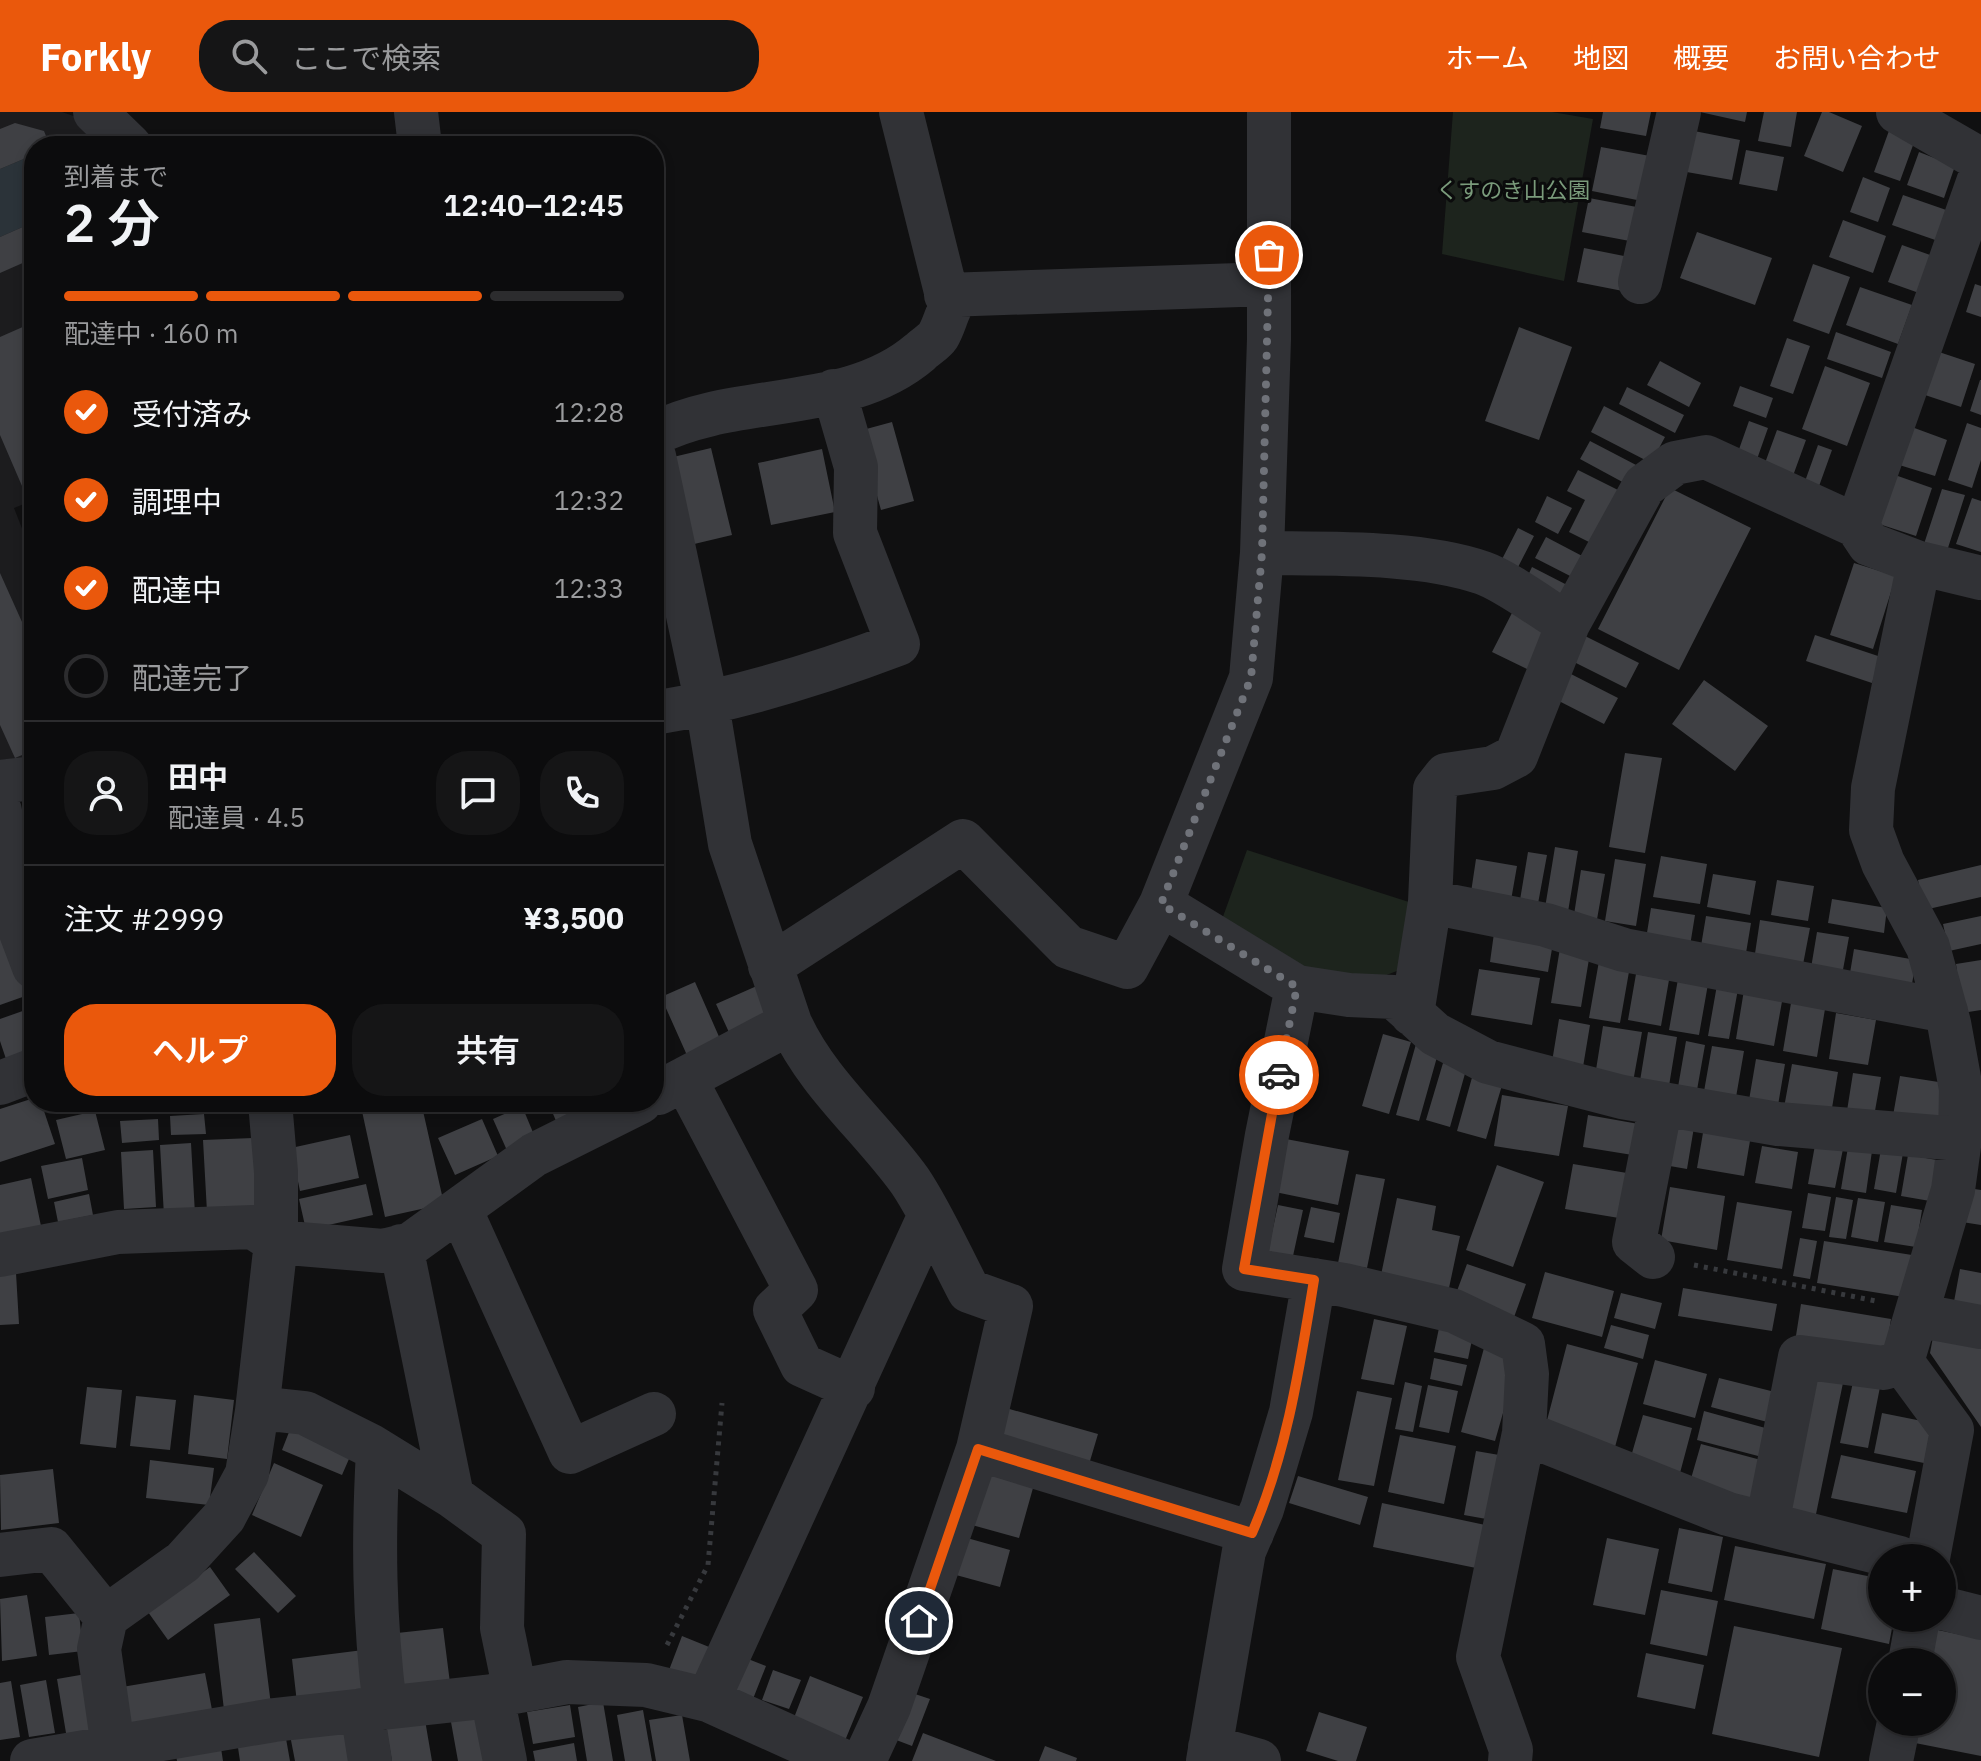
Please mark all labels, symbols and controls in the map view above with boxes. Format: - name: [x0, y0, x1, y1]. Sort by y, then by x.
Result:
- search box: [199, 20, 759, 92]
- text: Forkly: [40, 32, 151, 81]
- icon: search: [227, 34, 271, 78]
- text: ここで検索: [291, 38, 441, 77]
- text: ホーム: [1446, 39, 1529, 76]
- text: 地図: [1573, 39, 1629, 76]
- text: 概要: [1673, 39, 1729, 76]
- text: お問い合わせ: [1773, 39, 1941, 76]
- text: 到着まで: [64, 159, 168, 193]
- park label: くすのき山公園: [1436, 175, 1590, 204]
- text: 12:40–12:45: [443, 185, 624, 224]
- text: 2 分: [64, 189, 159, 256]
- pin: [1235, 221, 1303, 289]
- icon: bag: [1247, 233, 1291, 277]
- text: 配達中 · 160 m: [64, 316, 238, 350]
- icon: check: [64, 390, 108, 434]
- text: 受付済み: [132, 394, 252, 433]
- text: 12:28: [554, 395, 624, 429]
- icon: check: [64, 478, 108, 522]
- text: 調理中: [132, 482, 222, 521]
- text: 12:32: [554, 483, 624, 517]
- icon: check: [64, 566, 108, 610]
- text: 配達中: [132, 570, 222, 609]
- text: 12:33: [554, 571, 624, 605]
- text: 配達完了: [132, 658, 252, 697]
- button: person: [64, 751, 148, 835]
- button: chat: [436, 751, 520, 835]
- button: phone: [540, 751, 624, 835]
- text: 田中: [168, 757, 228, 796]
- text: 配達員 · 4.5: [168, 800, 305, 834]
- text: ¥3,500: [523, 898, 624, 937]
- text: 注文 #2999: [64, 899, 224, 938]
- button: ヘルプ: [64, 1004, 336, 1096]
- button: 共有: [352, 1004, 624, 1096]
- courier: [1239, 1035, 1319, 1115]
- icon: car: [1257, 1053, 1301, 1097]
- map controls: [1868, 1544, 1956, 1736]
- button: +: [1868, 1544, 1956, 1632]
- pin: [885, 1587, 953, 1655]
- icon: home: [897, 1599, 941, 1643]
- button: −: [1868, 1648, 1956, 1736]

